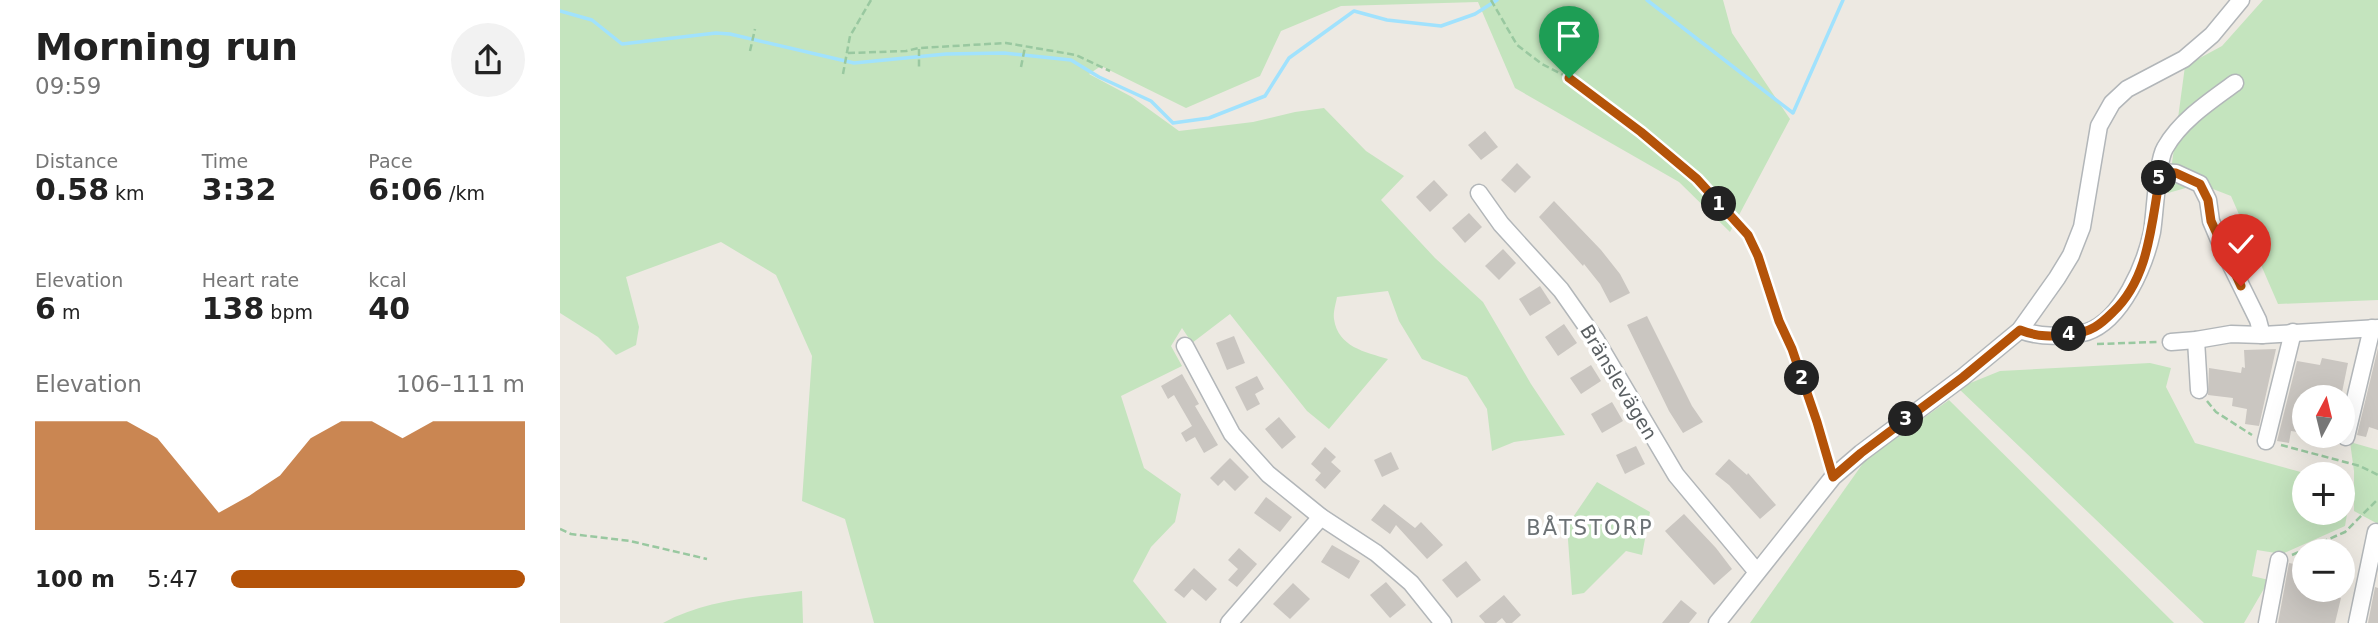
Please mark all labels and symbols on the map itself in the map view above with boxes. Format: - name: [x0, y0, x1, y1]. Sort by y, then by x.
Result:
- pin: [1539, 6, 1599, 78]
- pin: 5: [2142, 160, 2176, 196]
- pin: 1: [1702, 186, 1736, 222]
- pin: [2211, 214, 2271, 286]
- pin: 4: [2052, 316, 2086, 352]
- street label: Bränslevägen: [1576, 321, 1662, 443]
- pin: 2: [1784, 360, 1820, 396]
- north arrow: [2292, 385, 2356, 448]
- pin: 3: [1888, 402, 1924, 436]
- district label: BÅTSTORP: [1526, 514, 1654, 540]

